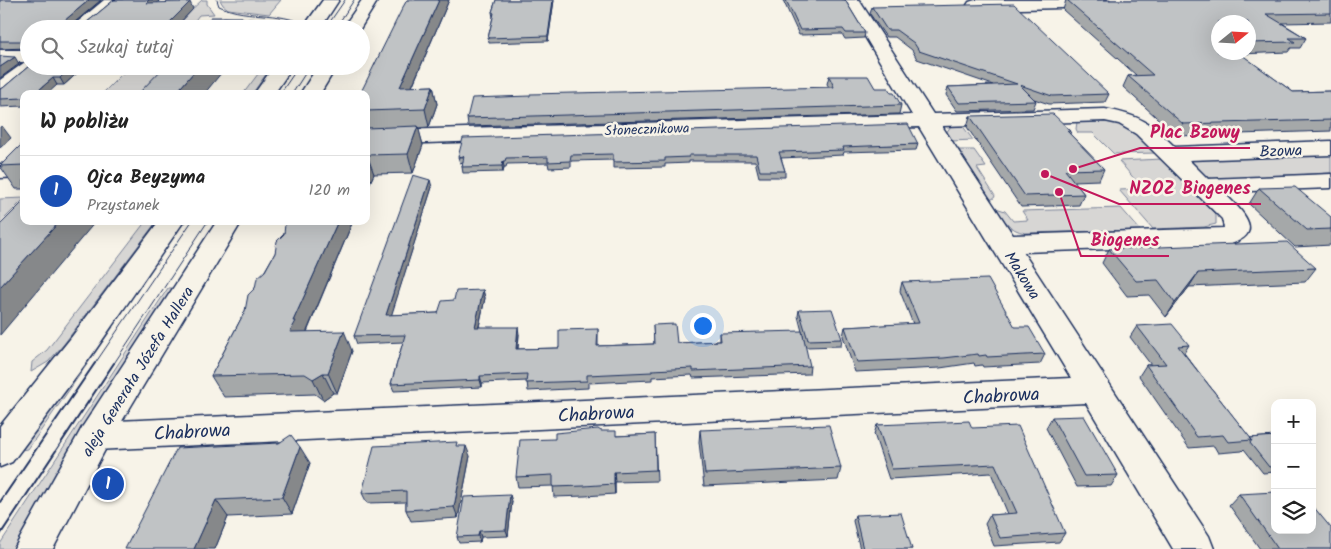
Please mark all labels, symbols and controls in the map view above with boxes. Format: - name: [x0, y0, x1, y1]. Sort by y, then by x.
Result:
- north arrow: [1211, 15, 1256, 60]
- search box: [20, 20, 370, 75]
- text: Szukaj tutaj: [78, 33, 173, 63]
- icon: search: [38, 34, 66, 62]
- text: W pobliżu: [40, 106, 128, 139]
- callout: Plac Bzowy: [1140, 115, 1250, 148]
- street label: Słonecznikowa: [604, 118, 690, 142]
- text: Plac Bzowy: [1150, 119, 1241, 148]
- street label: Bzowa: [1259, 138, 1303, 165]
- text: Ojca Beyzyma: [87, 163, 205, 193]
- callout: NZOZ Biogenes: [1119, 171, 1261, 204]
- text: NZOZ Biogenes: [1129, 175, 1251, 204]
- text: 1: [54, 178, 58, 203]
- text: 120 m: [309, 178, 350, 203]
- text: Przystanek: [87, 193, 159, 218]
- callout: Biogenes: [1081, 223, 1169, 256]
- text: Biogenes: [1091, 227, 1160, 256]
- street label: Makowa: [997, 247, 1046, 305]
- street label: aleja Generała Józefa Hallera: [76, 282, 201, 462]
- your location: [690, 313, 716, 339]
- street label: Chabrowa: [962, 380, 1040, 414]
- street label: Chabrowa: [557, 398, 635, 432]
- map controls: [1271, 399, 1316, 534]
- button: +: [1271, 399, 1316, 444]
- street label: Chabrowa: [153, 416, 231, 450]
- button: −: [1271, 444, 1316, 489]
- pin: 1: [92, 465, 124, 503]
- button: layers: [1271, 489, 1316, 534]

